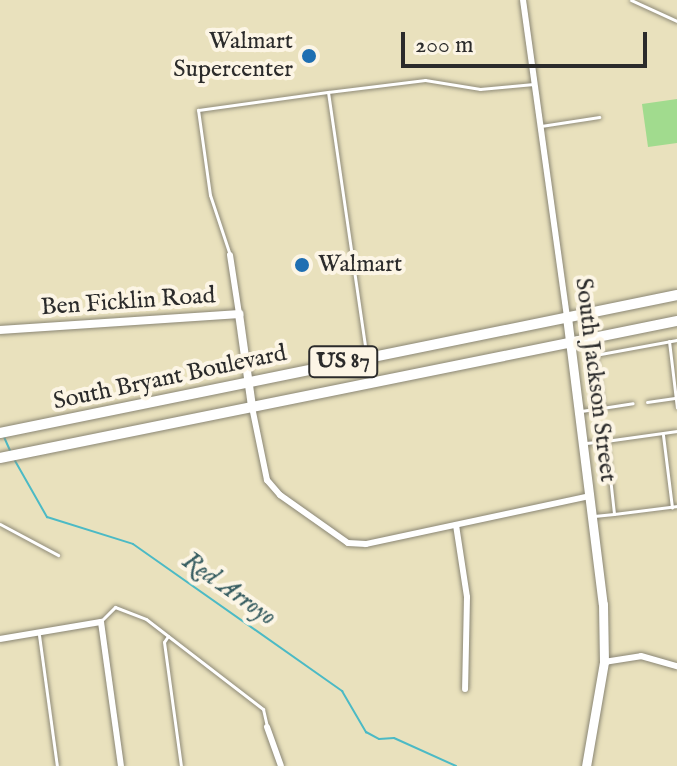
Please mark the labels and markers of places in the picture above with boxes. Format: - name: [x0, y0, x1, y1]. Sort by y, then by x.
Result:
- place label: Walmart Supercenter: [173, 28, 293, 84]
- marker: Walmart Supercenter: [300, 47, 318, 65]
- place label: Walmart: [318, 251, 402, 279]
- marker: Walmart: [293, 256, 311, 274]

